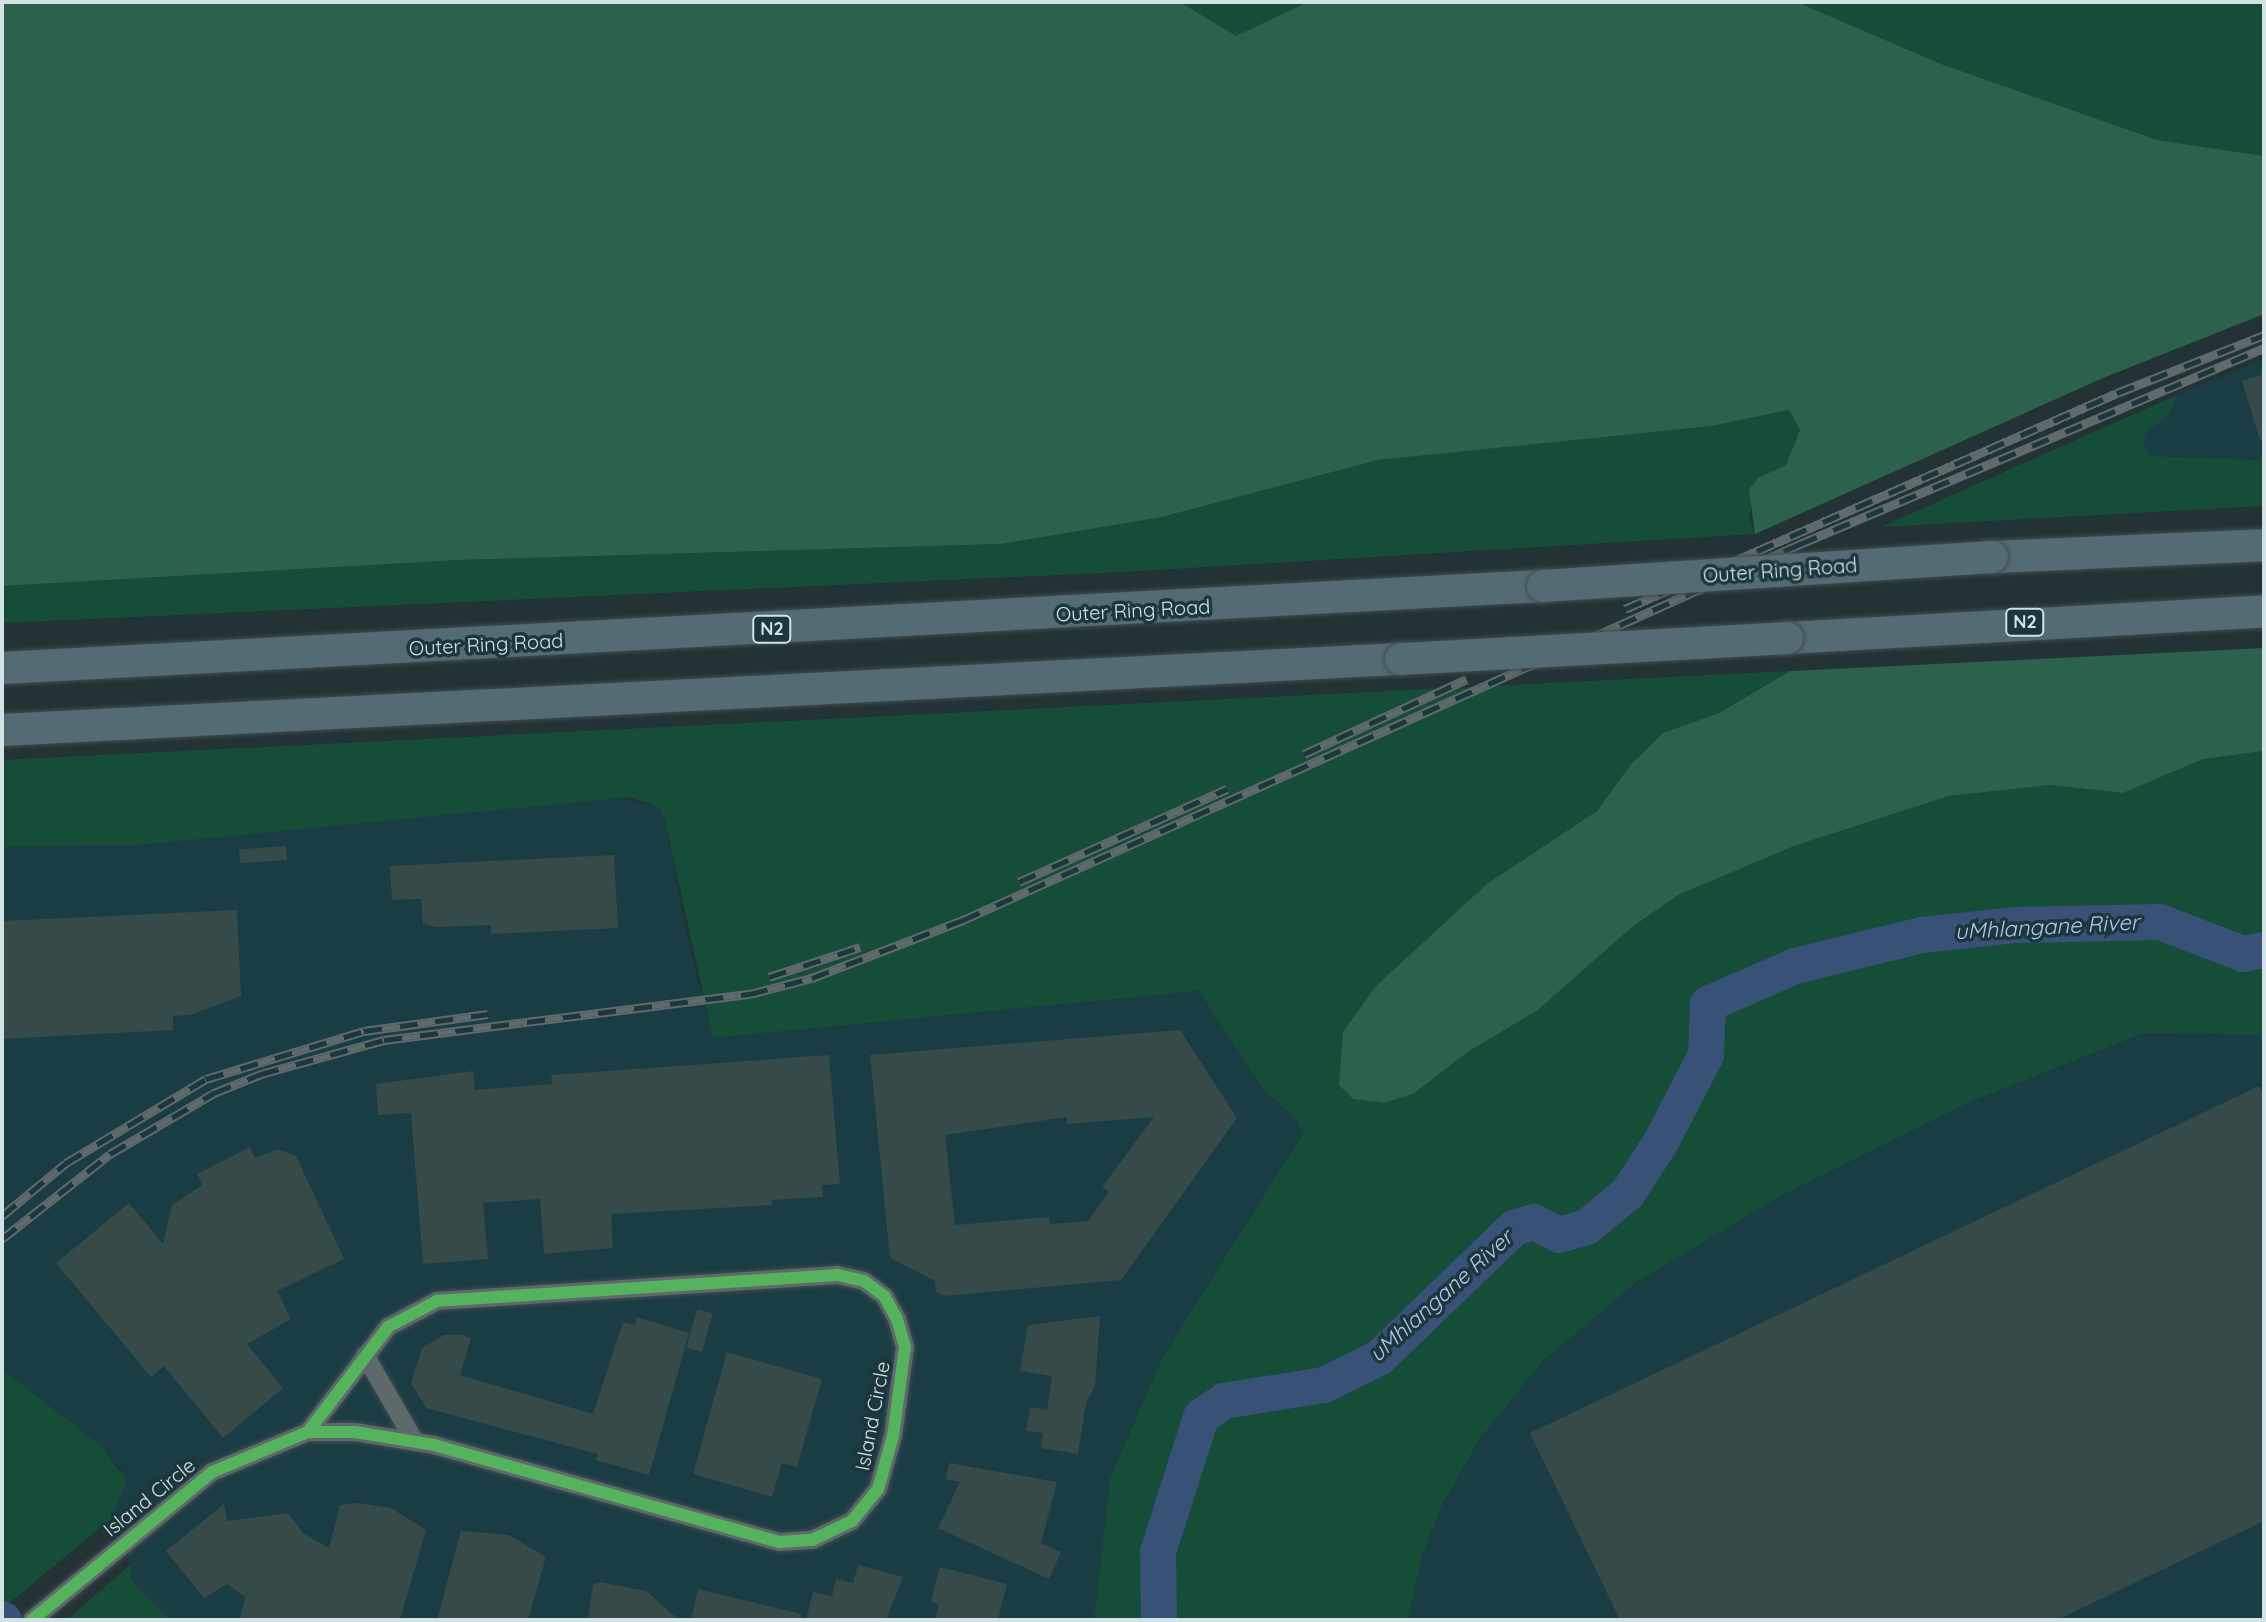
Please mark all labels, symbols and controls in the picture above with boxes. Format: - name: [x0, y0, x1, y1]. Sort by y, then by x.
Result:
- street label: Outer Ring Road: [1702, 553, 1858, 587]
- street label: Outer Ring Road: [1055, 594, 1211, 626]
- road number: N2: [2005, 608, 2045, 636]
- road number: N2: [752, 615, 792, 643]
- street label: Outer Ring Road: [408, 628, 564, 660]
- water label: uMhlangane River: [1954, 909, 2140, 945]
- water label: uMhlangane River: [1364, 1225, 1518, 1367]
- street label: Island Circle: [850, 1359, 894, 1473]
- street label: Island Circle: [98, 1453, 200, 1541]

